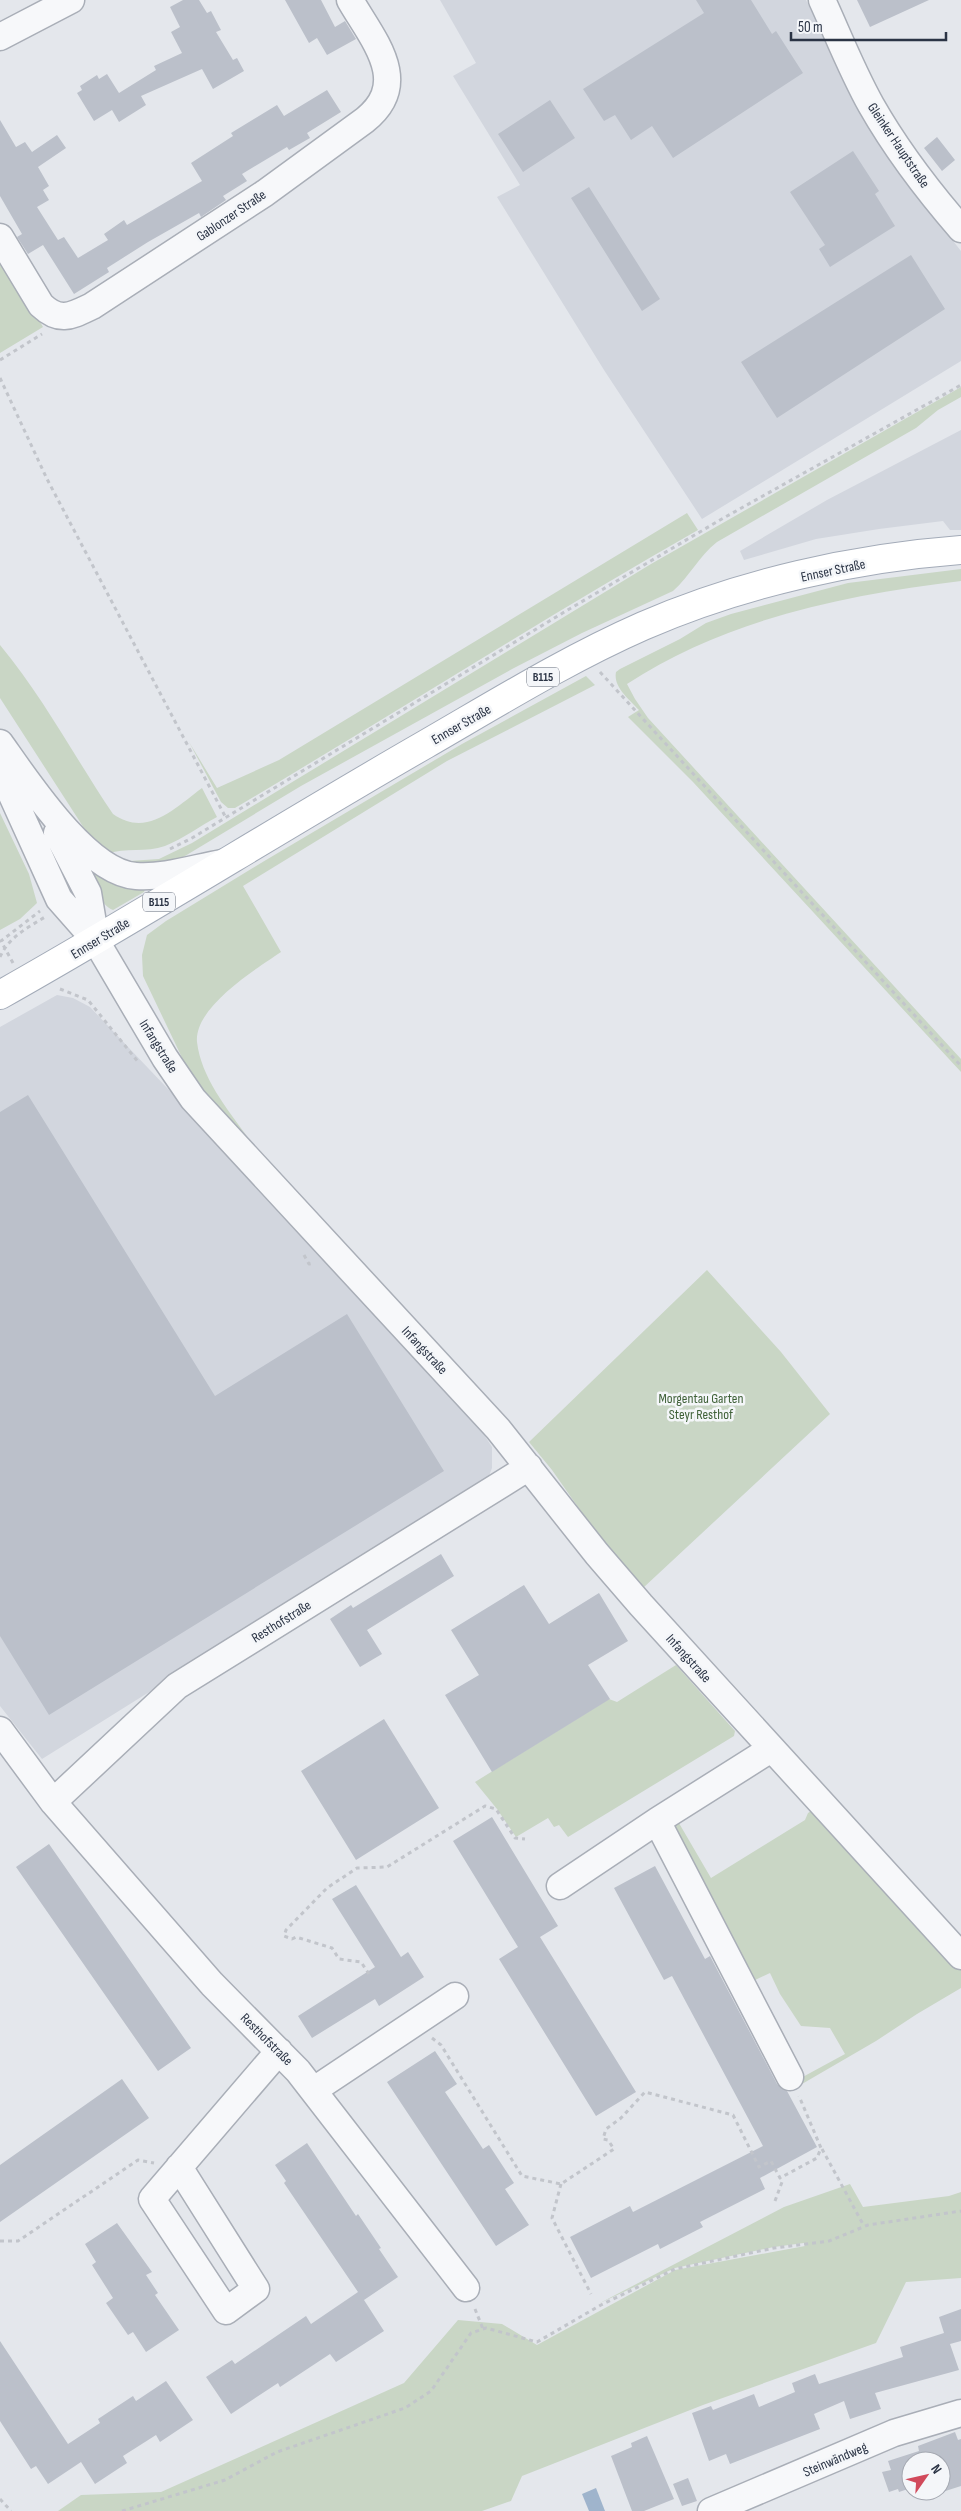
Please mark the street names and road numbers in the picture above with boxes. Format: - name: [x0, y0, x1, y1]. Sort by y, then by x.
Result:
- street label: Gleinker Hauptstraße: [864, 99, 933, 191]
- street label: Gablonzer Straße: [193, 186, 269, 245]
- street label: Ennser Straße: [799, 555, 867, 586]
- road number: B115: [527, 668, 559, 686]
- street label: Ennser Straße: [429, 701, 494, 748]
- road number: B115: [143, 892, 175, 912]
- street label: Ennser Straße: [68, 914, 133, 963]
- street label: Infangstraße: [136, 1016, 182, 1076]
- street label: Infangstraße: [398, 1323, 451, 1378]
- street label: Resthofstraße: [248, 1596, 314, 1646]
- street label: Infangstraße: [662, 1630, 715, 1686]
- street label: Resthofstraße: [237, 2010, 296, 2069]
- street label: Steinwändweg: [800, 2438, 870, 2481]

